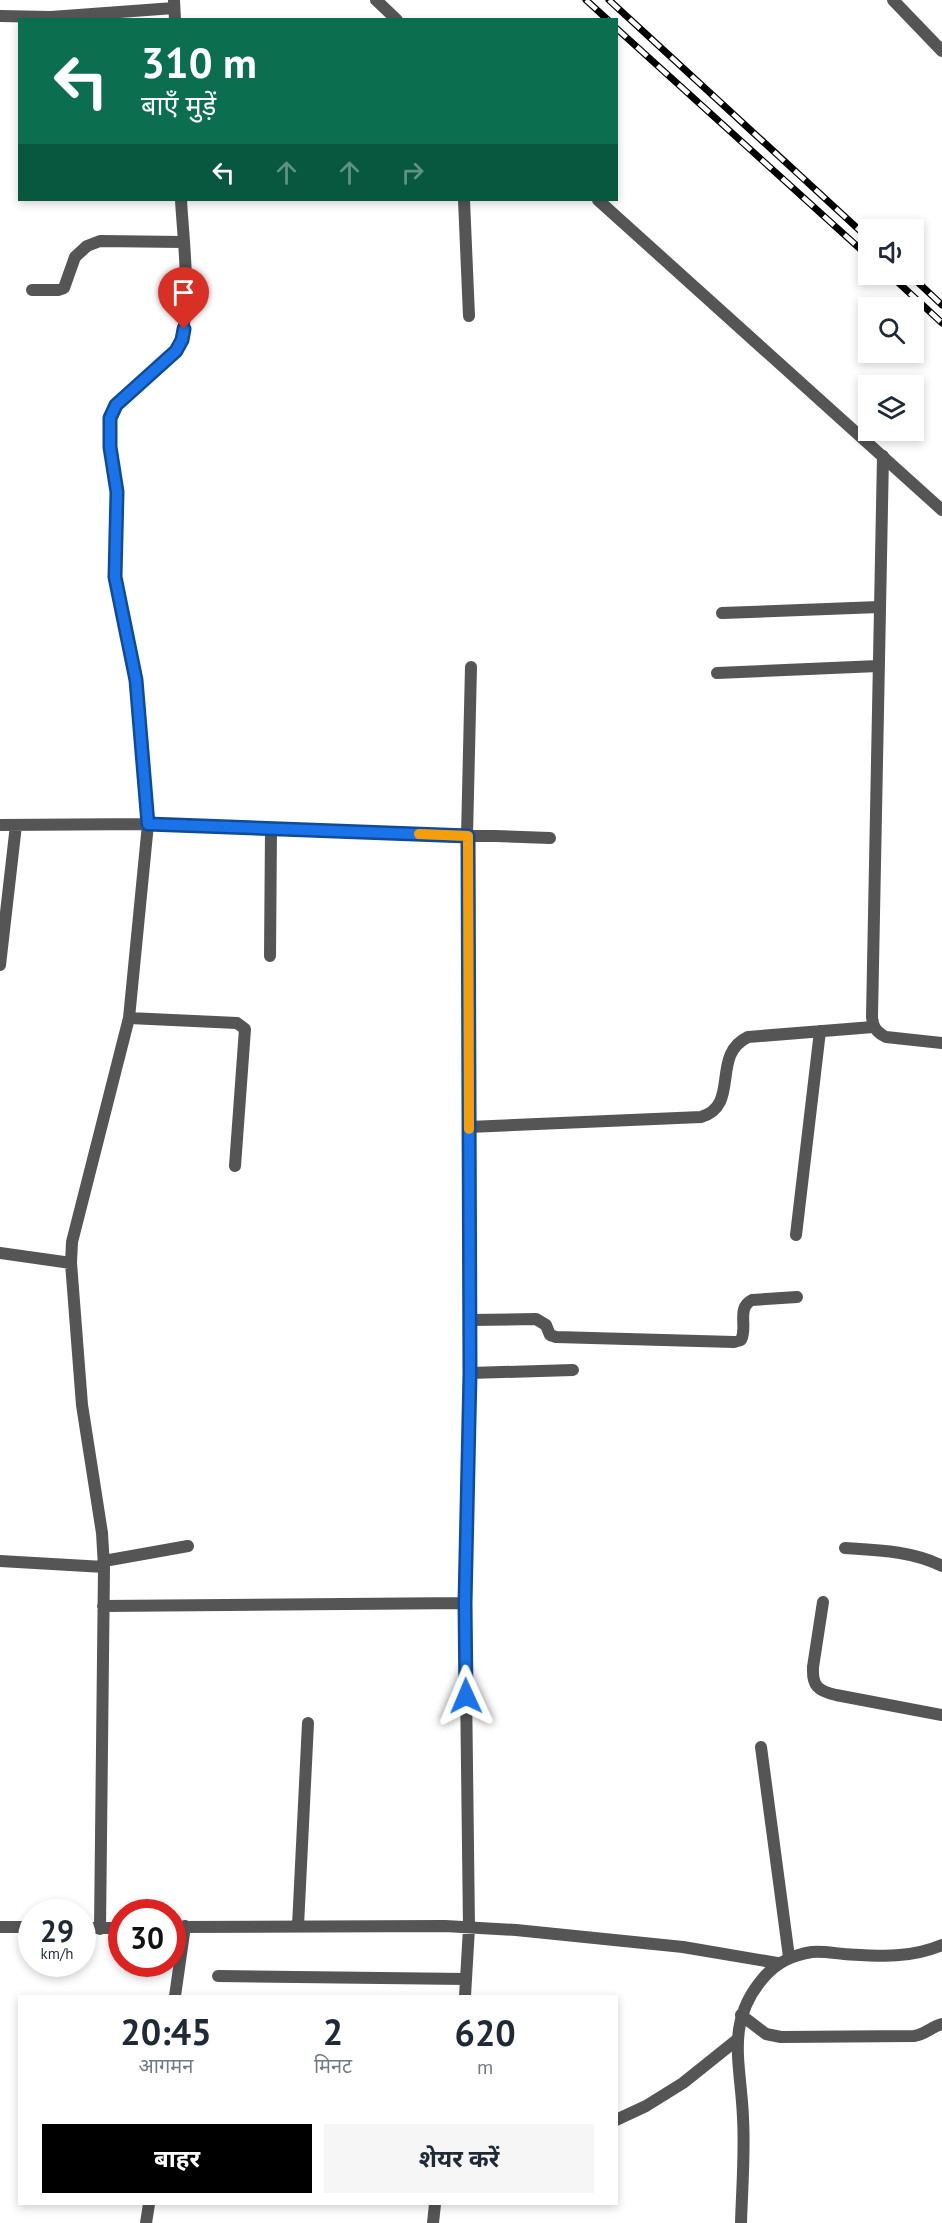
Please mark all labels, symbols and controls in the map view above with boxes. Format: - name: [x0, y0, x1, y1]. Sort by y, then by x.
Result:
- text: 310 m: [141, 35, 257, 90]
- icon: left: [42, 42, 120, 120]
- text: बाएँ मुड़ें: [141, 88, 216, 122]
- icon: left: [207, 156, 240, 189]
- icon: ahead: [270, 156, 303, 189]
- icon: ahead: [333, 156, 366, 189]
- icon: right: [396, 156, 429, 189]
- map controls: [858, 219, 924, 441]
- button: sound: [858, 219, 924, 285]
- pin: [158, 267, 209, 329]
- icon: arrive: [167, 276, 200, 309]
- button: search: [858, 297, 924, 363]
- button: layers: [858, 375, 924, 441]
- position arrow: [434, 1664, 498, 1728]
- speed limit sign: 30: [108, 1899, 186, 1977]
- text: 29: [40, 1911, 74, 1950]
- text: km/h: [41, 1944, 73, 1963]
- text: 20:45: [120, 2008, 212, 2055]
- text: 2: [323, 2008, 343, 2055]
- text: 620: [454, 2009, 516, 2056]
- text: आगमन: [139, 2053, 193, 2079]
- text: मिनट: [314, 2053, 352, 2079]
- text: m: [477, 2054, 493, 2080]
- button: बाहर: [42, 2124, 312, 2193]
- button: शेयर करें: [324, 2124, 594, 2193]

